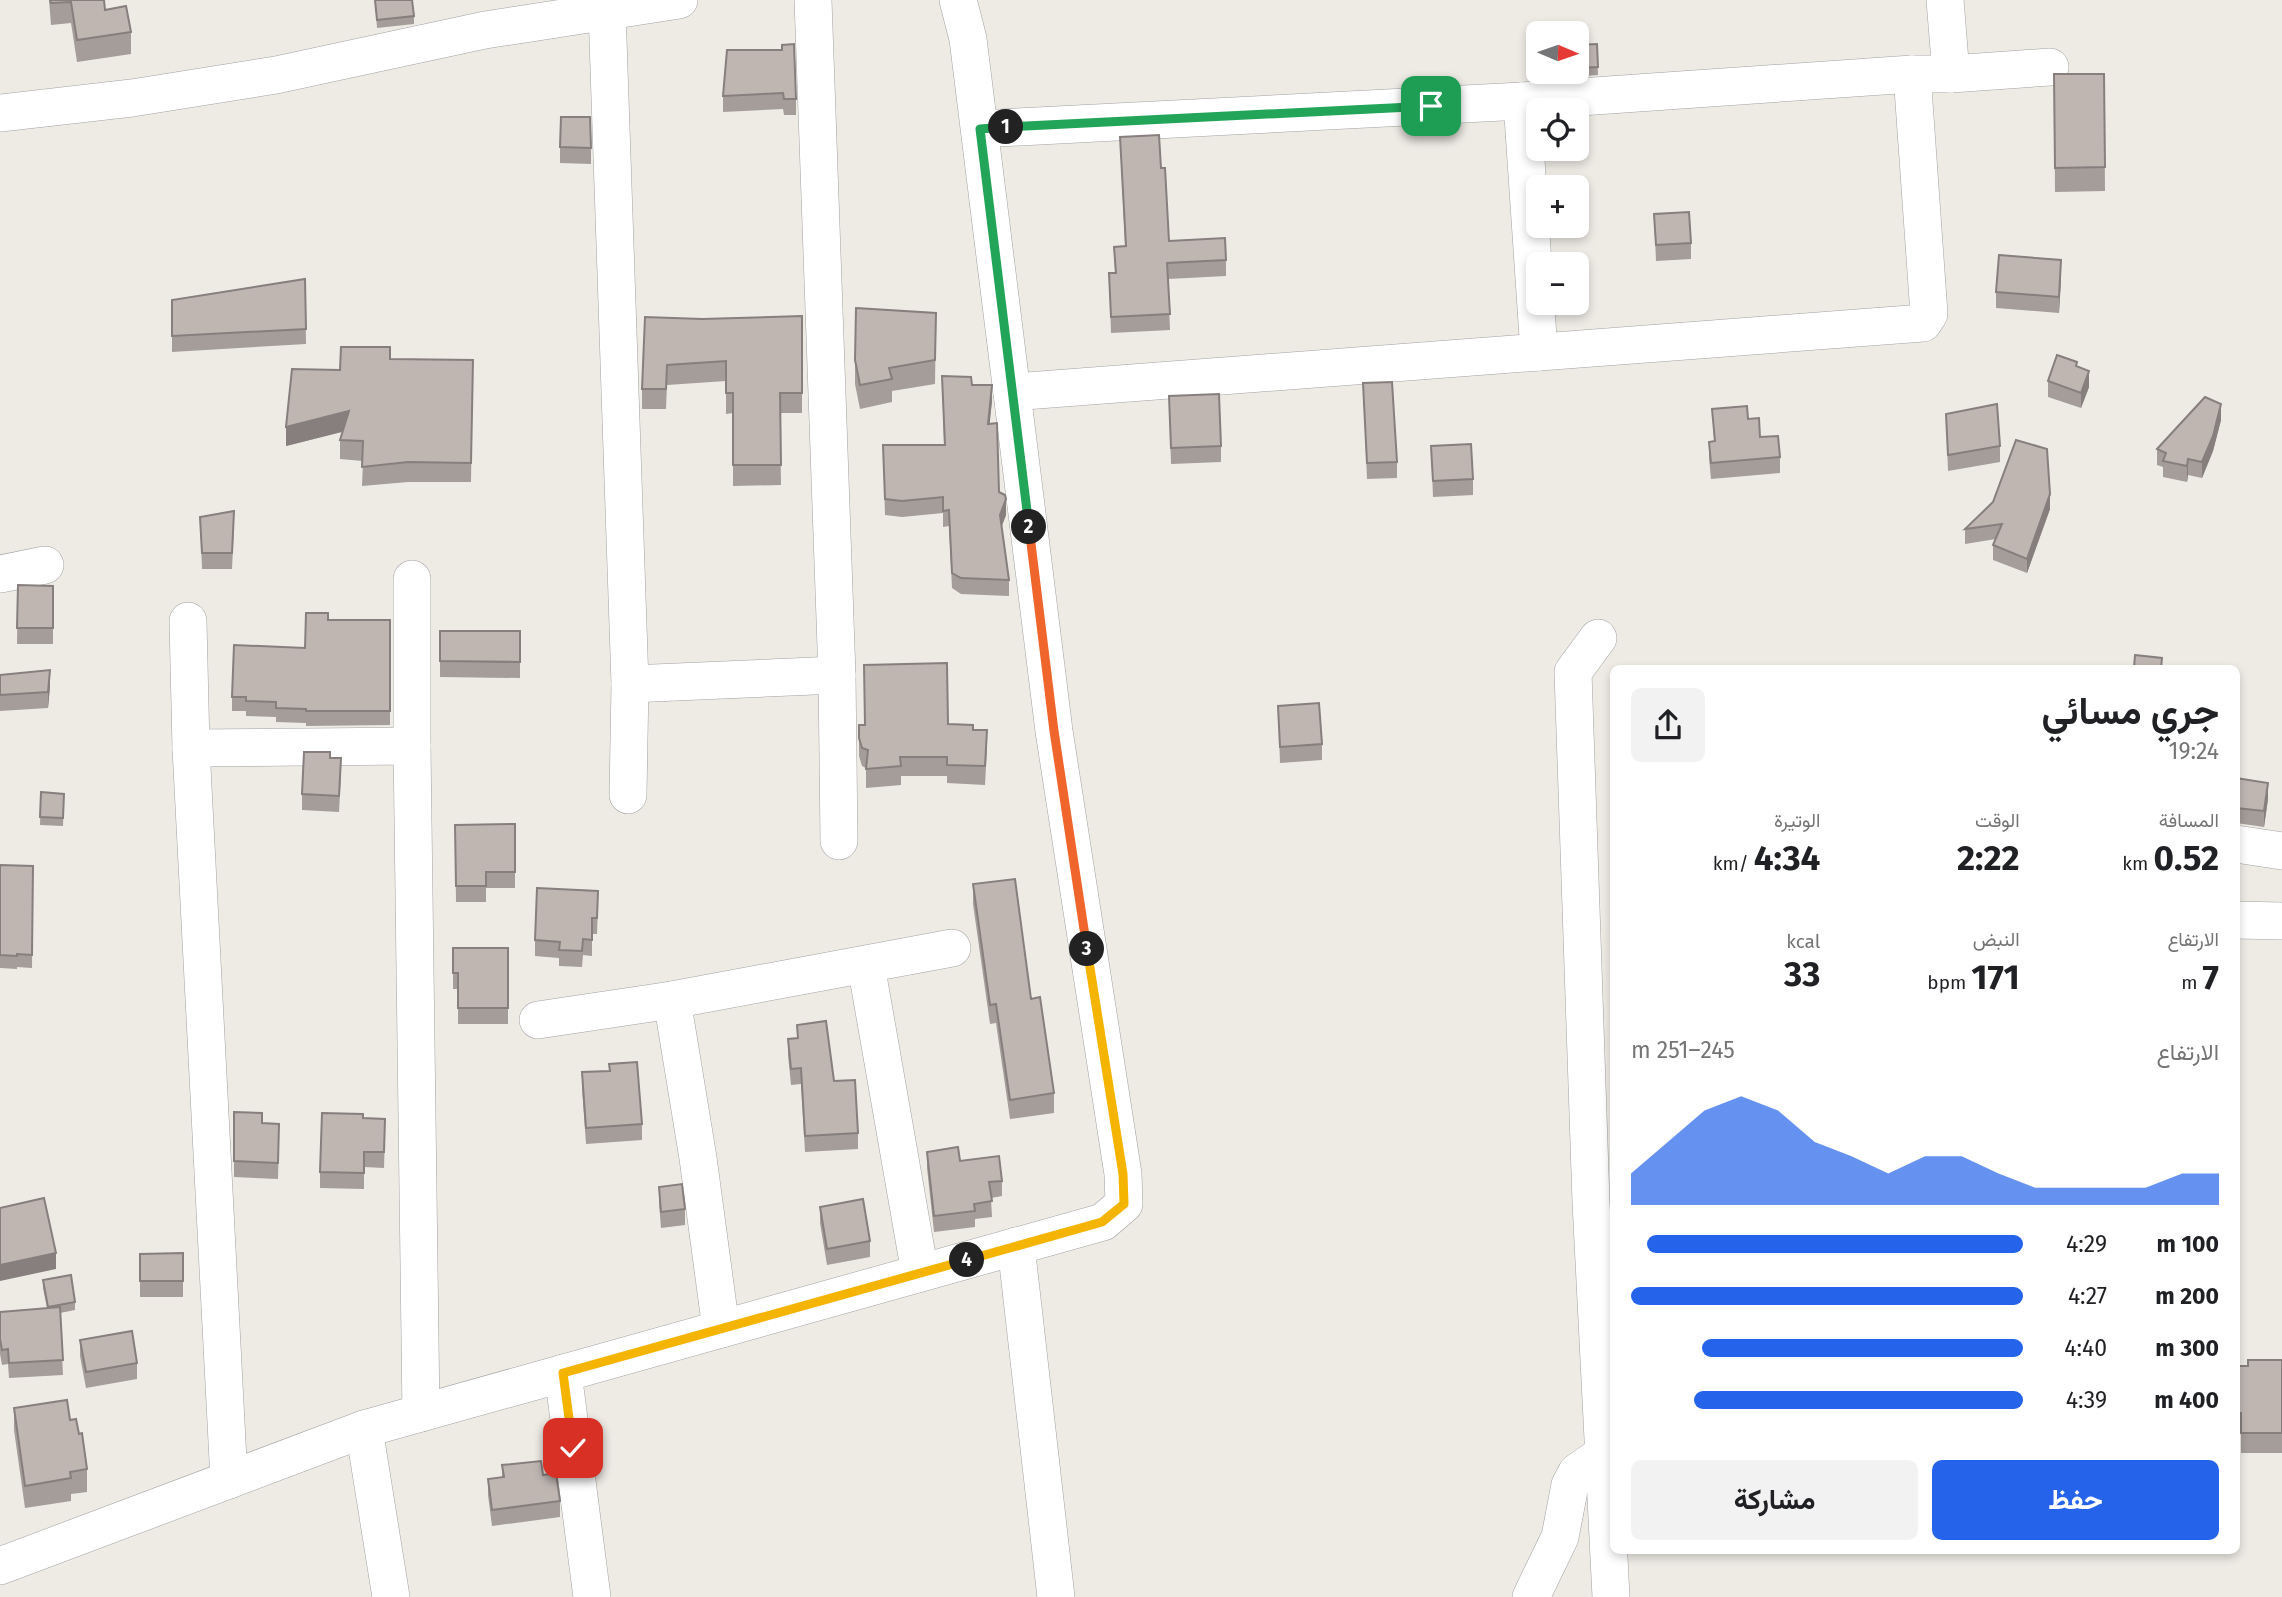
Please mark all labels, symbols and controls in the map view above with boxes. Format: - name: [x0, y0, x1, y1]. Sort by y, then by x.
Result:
- north arrow: [1526, 21, 1589, 84]
- map controls: [1526, 21, 1589, 315]
- pin: [1401, 76, 1461, 136]
- icon: arrive: [1412, 87, 1450, 125]
- button: locate: [1526, 98, 1589, 161]
- pin: 1: [988, 110, 1024, 144]
- text: 1: [1001, 115, 1010, 138]
- button: +: [1526, 175, 1589, 238]
- button: −: [1526, 252, 1589, 315]
- pin: 2: [1012, 510, 1046, 544]
- text: 2: [1024, 515, 1033, 538]
- button: share: [1631, 688, 1705, 762]
- text: جري مسائي: [2041, 688, 2219, 734]
- text: 19:24: [2168, 737, 2219, 765]
- text: الوتيرة: [1774, 809, 1820, 832]
- text: الوقت: [1975, 809, 2020, 832]
- text: المسافة: [2159, 809, 2219, 832]
- text: 4:34: [1754, 837, 1820, 879]
- text: 2:22: [1957, 837, 2020, 879]
- text: 0.52: [2153, 837, 2219, 879]
- text: /km: [1713, 852, 1754, 875]
- text: km: [2122, 852, 2153, 875]
- text: النبض: [1973, 928, 2020, 951]
- text: الارتفاع: [2167, 928, 2219, 951]
- text: kcal: [1786, 930, 1820, 953]
- pin: 3: [1070, 932, 1104, 967]
- text: 3: [1082, 937, 1091, 960]
- text: 33: [1784, 953, 1820, 995]
- text: 171: [1971, 956, 2020, 998]
- text: 7: [2203, 956, 2219, 998]
- text: bpm: [1927, 971, 1971, 994]
- text: m: [2181, 971, 2203, 994]
- text: 245–251 m: [1631, 1036, 1735, 1064]
- text: الارتفاع: [2157, 1038, 2219, 1066]
- text: 4:29: [2066, 1230, 2107, 1258]
- text: 100 m: [2157, 1230, 2219, 1258]
- pin: 4: [950, 1242, 984, 1278]
- text: 4: [961, 1248, 972, 1271]
- text: 4:27: [2068, 1282, 2107, 1310]
- text: 200 m: [2155, 1282, 2219, 1310]
- text: 4:40: [2064, 1334, 2107, 1362]
- text: 300 m: [2155, 1334, 2219, 1362]
- text: 4:39: [2066, 1386, 2107, 1414]
- text: 400 m: [2154, 1386, 2219, 1414]
- pin: [543, 1418, 603, 1478]
- icon: check: [554, 1429, 592, 1467]
- button: مشاركة: [1631, 1460, 1918, 1540]
- button: حفظ: [1932, 1460, 2219, 1540]

